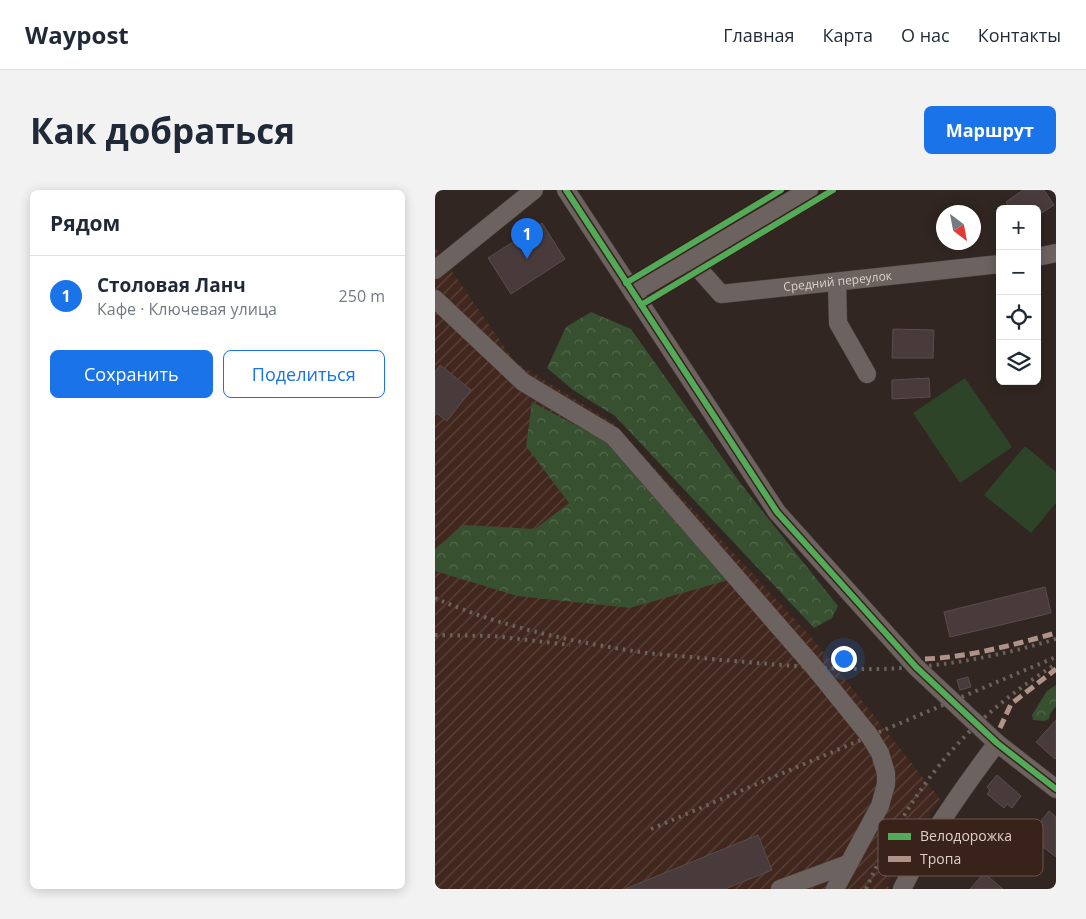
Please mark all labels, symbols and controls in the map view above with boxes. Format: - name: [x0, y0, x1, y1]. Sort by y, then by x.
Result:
- text: Waypost: [25, 18, 129, 51]
- text: Главная: [723, 23, 795, 47]
- text: Карта: [823, 23, 873, 47]
- text: О нас: [901, 23, 950, 47]
- text: Контакты: [978, 23, 1061, 47]
- button: Маршрут: [924, 106, 1056, 154]
- text: Как добраться: [30, 107, 295, 154]
- north arrow: [936, 205, 981, 250]
- map controls: [996, 205, 1041, 385]
- button: +: [996, 205, 1041, 250]
- text: Рядом: [50, 209, 120, 237]
- pin: 1: [511, 218, 543, 259]
- button: −: [996, 250, 1041, 295]
- street label: Средний переулок: [782, 267, 893, 295]
- text: Столовая Ланч: [97, 272, 246, 298]
- text: 1: [61, 285, 71, 307]
- text: 250 m: [339, 285, 385, 307]
- button: locate: [996, 295, 1041, 340]
- text: Кафе · Ключевая улица: [97, 298, 277, 320]
- button: layers: [996, 340, 1041, 385]
- button: Сохранить: [50, 350, 213, 398]
- button: Поделиться: [223, 350, 385, 398]
- your location: [831, 646, 857, 672]
- legend: [878, 819, 1043, 876]
- text: Велодорожка: [920, 826, 1012, 845]
- text: Тропа: [920, 849, 961, 868]

